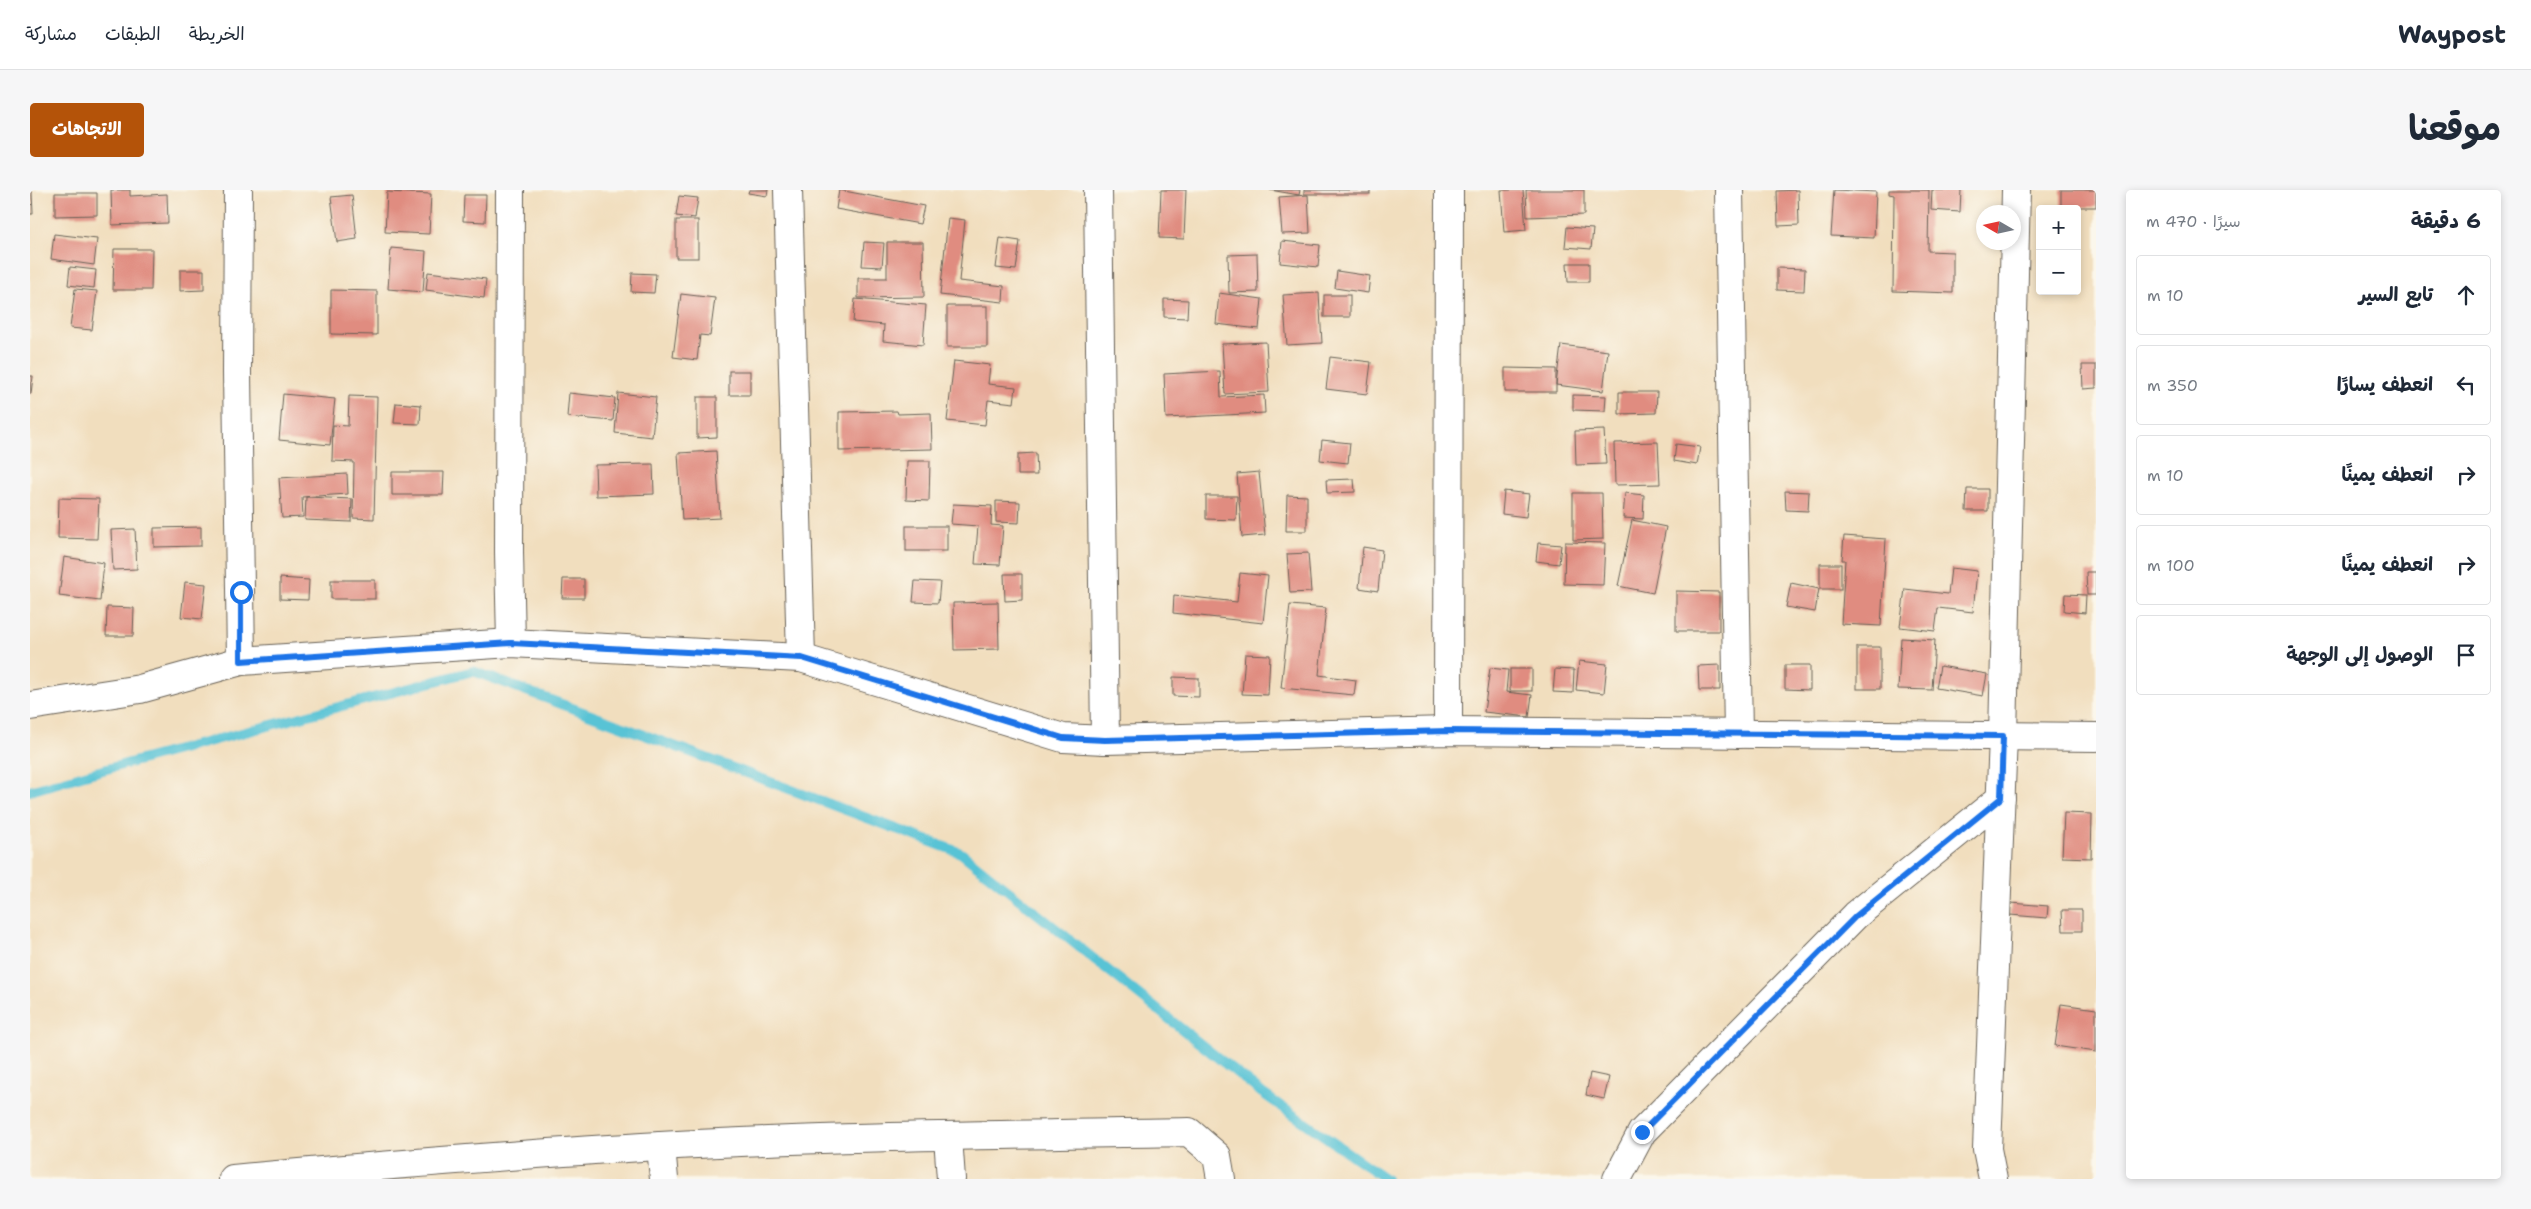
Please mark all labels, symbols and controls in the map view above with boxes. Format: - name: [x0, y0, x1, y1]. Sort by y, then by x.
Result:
- text: Waypost: [2398, 19, 2506, 51]
- text: مشاركة: [25, 22, 77, 46]
- text: الطبقات: [105, 22, 161, 46]
- text: الخريطة: [189, 22, 245, 46]
- button: الاتجاهات: [30, 103, 144, 157]
- text: موقعنا: [2408, 104, 2501, 151]
- north arrow: [1976, 205, 2021, 250]
- map controls: [2036, 205, 2081, 295]
- button: +: [2036, 205, 2081, 250]
- text: 6 دقيقة: [2411, 207, 2481, 235]
- text: سيرًا · 470 m: [2146, 211, 2241, 232]
- button: −: [2036, 250, 2081, 295]
- icon: ahead: [2452, 281, 2480, 309]
- text: تابع السير: [2359, 282, 2433, 307]
- text: 10 m: [2147, 285, 2184, 306]
- icon: left: [2452, 371, 2480, 399]
- text: انعطف يسارًا: [2337, 372, 2433, 397]
- text: 350 m: [2147, 375, 2198, 396]
- icon: right: [2452, 461, 2480, 489]
- text: انعطف يمينًا: [2342, 462, 2433, 487]
- text: 10 m: [2147, 465, 2184, 486]
- icon: right: [2452, 551, 2480, 579]
- text: انعطف يمينًا: [2342, 552, 2433, 577]
- text: 100 m: [2147, 555, 2195, 576]
- route start: [230, 581, 253, 604]
- icon: arrive: [2452, 641, 2480, 669]
- text: الوصول إلى الوجهة: [2286, 642, 2433, 667]
- route end: [1631, 1121, 1654, 1144]

